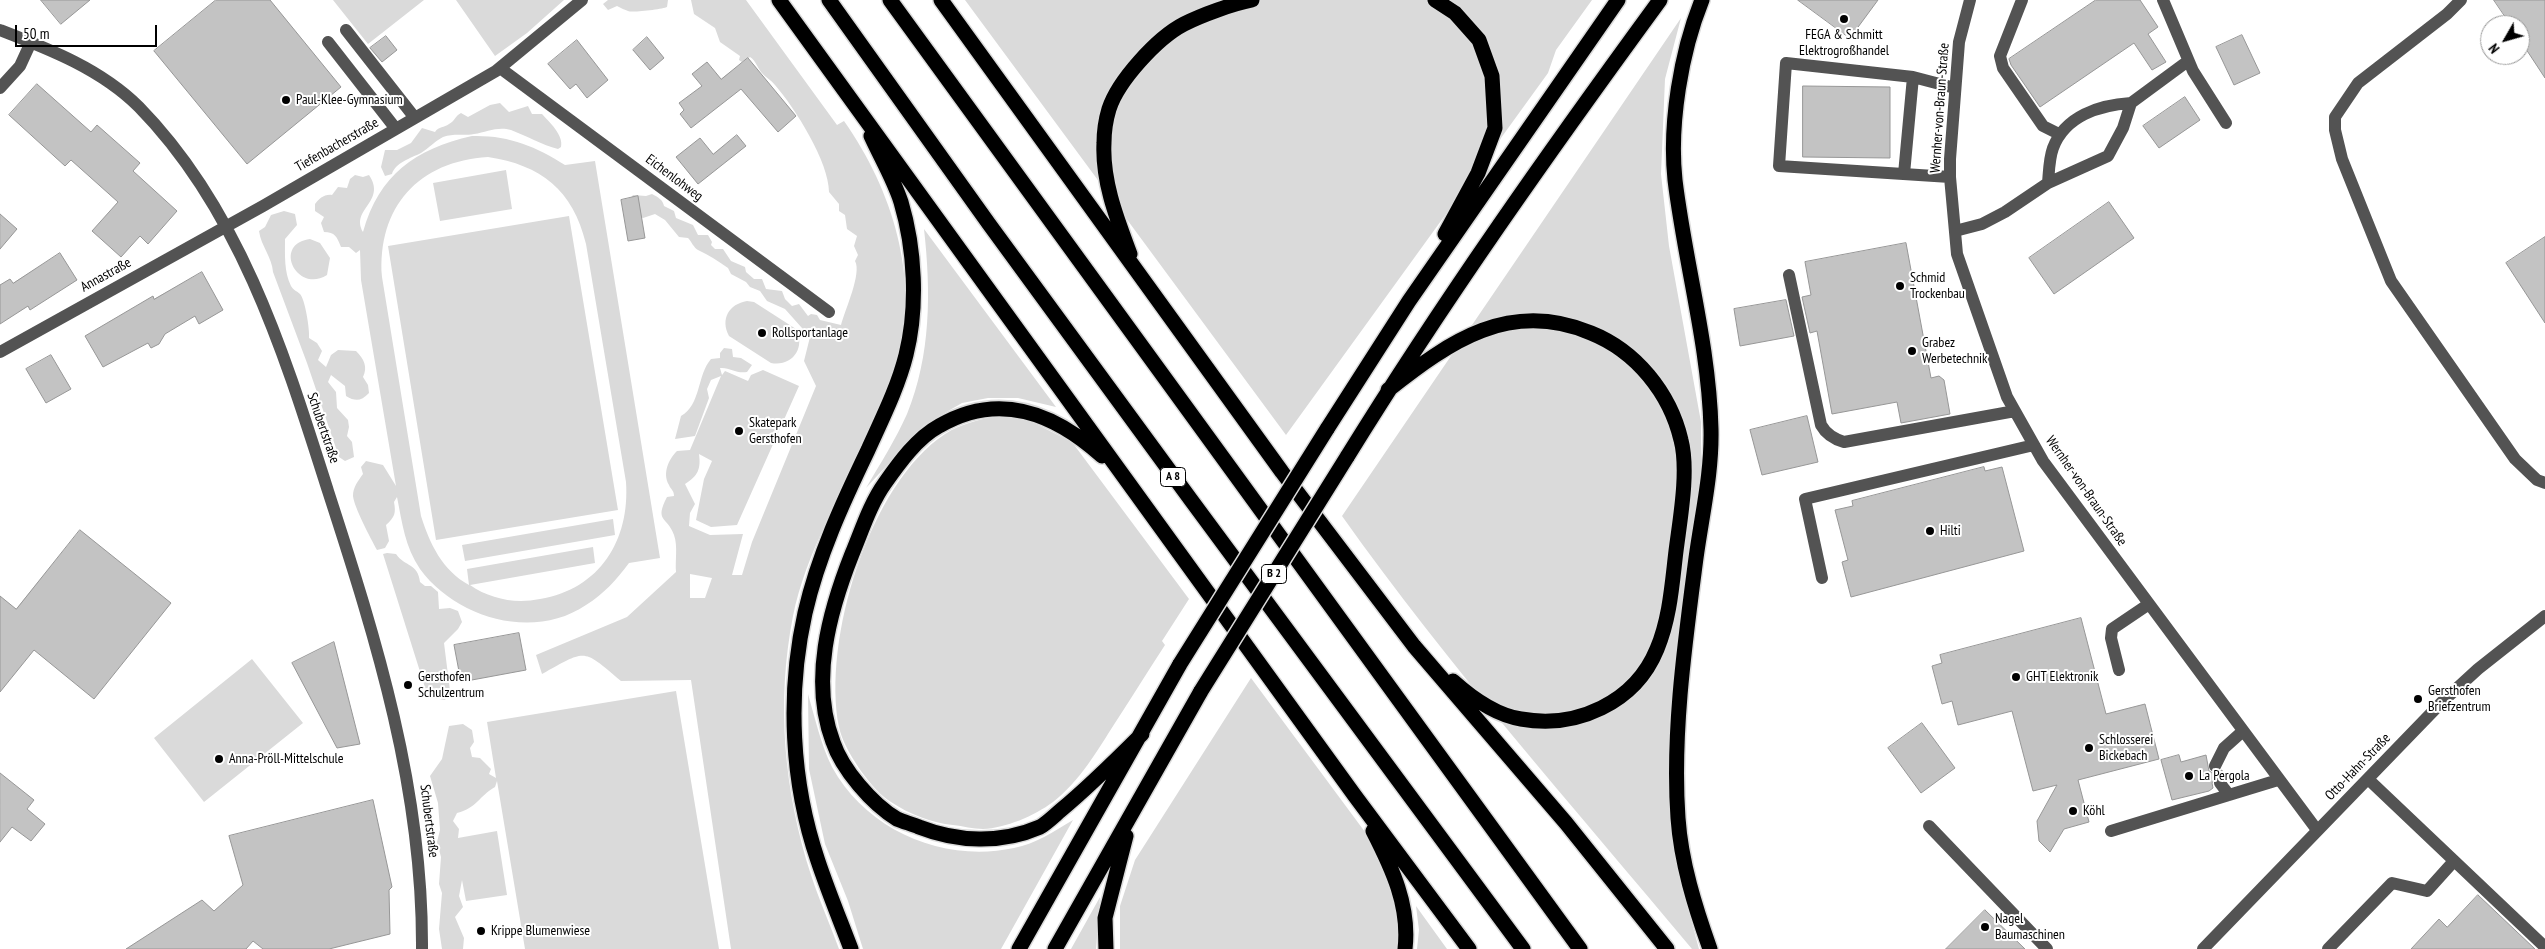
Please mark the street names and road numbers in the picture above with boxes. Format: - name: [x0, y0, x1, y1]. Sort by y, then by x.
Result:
- street label: Wernher-von-Braun-Straße: [1927, 42, 1953, 174]
- street label: Tiefenbacherstraße: [292, 114, 382, 176]
- street label: Eichenlohweg: [642, 151, 706, 205]
- street label: Annastraße: [78, 254, 134, 296]
- street label: Schubertstraße: [303, 390, 343, 466]
- street label: Wernher-von-Braun-Straße: [2042, 433, 2130, 549]
- road number: A 8: [1160, 468, 1186, 487]
- road number: B 2: [1262, 564, 1286, 584]
- street label: Otto-Hahn-Straße: [2322, 730, 2394, 804]
- street label: Schubertstraße: [416, 783, 442, 859]

